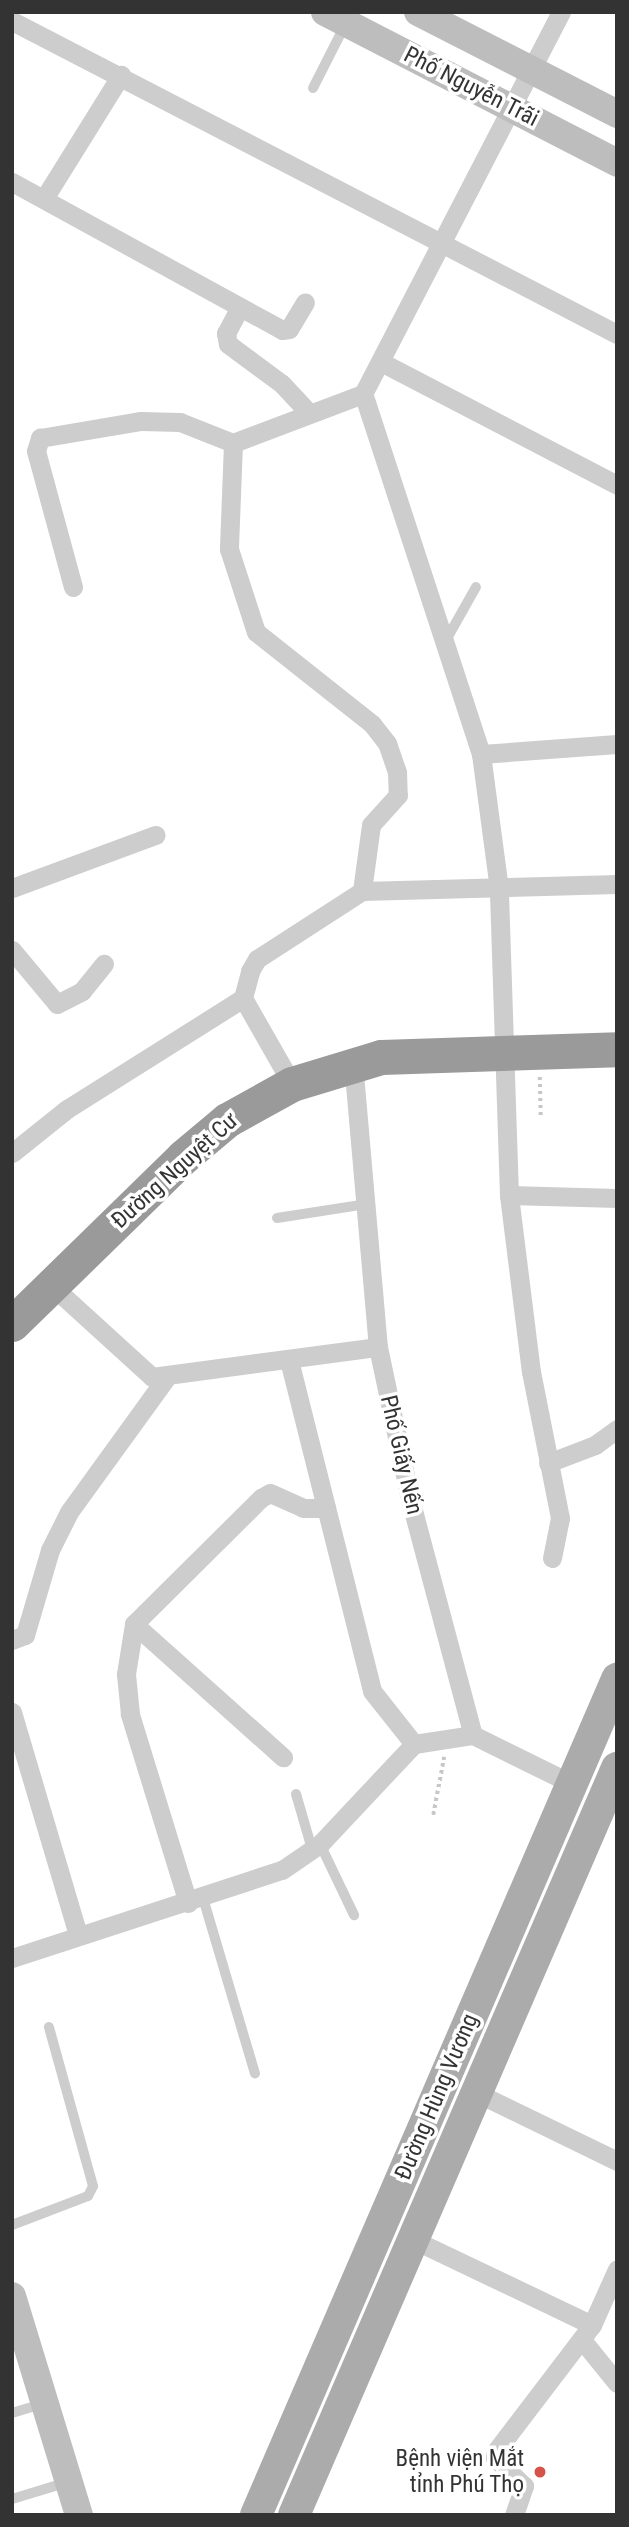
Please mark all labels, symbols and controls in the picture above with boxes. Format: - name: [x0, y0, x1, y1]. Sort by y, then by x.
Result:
- street label: Phố Nguyễn Trãi: [399, 41, 543, 133]
- street label: Đường Nguyệt Cư: [106, 1107, 244, 1235]
- street label: Phố Giấy Nến: [374, 1393, 428, 1517]
- street label: Đường Hùng Vương: [390, 2010, 484, 2184]
- place label: Bệnh viện Mắt tỉnh Phú Thọ: [396, 2445, 524, 2499]
- marker: Bệnh viện Mắt tỉnh Phú Thọ: [530, 2462, 550, 2482]

